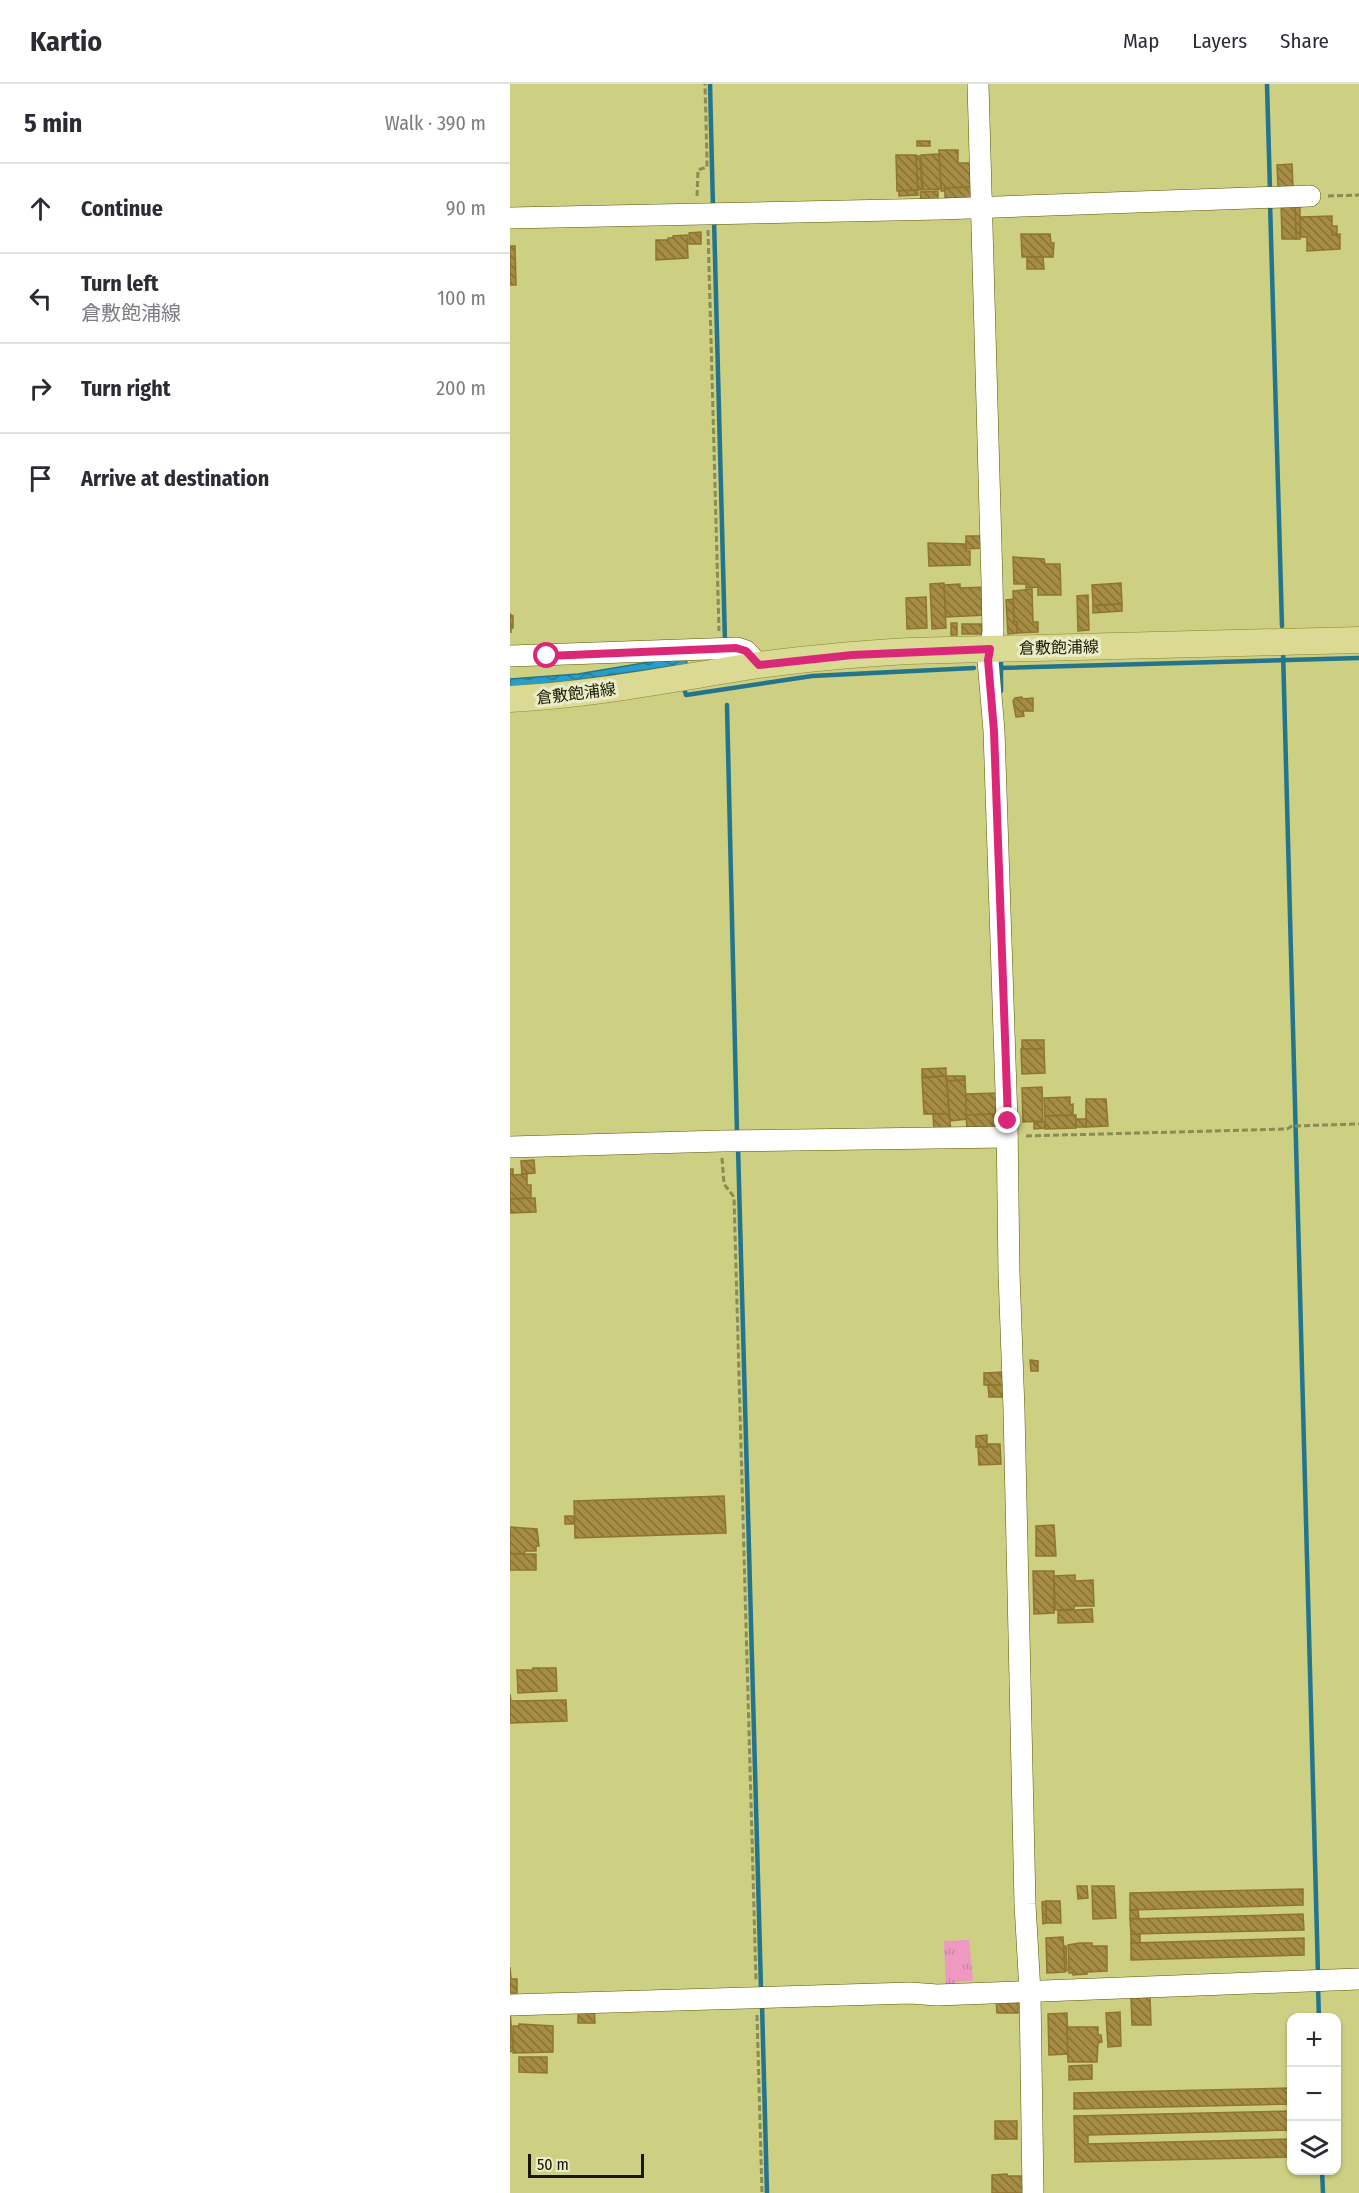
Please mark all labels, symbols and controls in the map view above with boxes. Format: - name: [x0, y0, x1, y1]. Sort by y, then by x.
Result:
- text: Kartio: [30, 25, 102, 58]
- text: Map: [1123, 28, 1159, 54]
- text: Layers: [1192, 28, 1247, 54]
- text: Share: [1280, 28, 1329, 54]
- text: 5 min: [24, 108, 82, 139]
- text: Walk · 390 m: [385, 111, 486, 135]
- icon: ahead: [24, 192, 57, 225]
- text: Continue: [81, 195, 163, 222]
- text: 90 m: [446, 196, 486, 220]
- text: Turn left: [81, 270, 159, 297]
- icon: left: [24, 282, 57, 315]
- text: 100 m: [437, 286, 486, 310]
- text: 倉敷飽浦線: [81, 301, 181, 325]
- icon: right: [24, 372, 57, 405]
- text: Turn right: [81, 375, 170, 402]
- text: 200 m: [436, 376, 486, 400]
- icon: arrive: [24, 462, 57, 495]
- text: Arrive at destination: [81, 465, 269, 492]
- street label: 倉敷飽浦線: [1019, 637, 1099, 658]
- route start: [533, 642, 559, 668]
- street label: 倉敷飽浦線: [535, 679, 617, 708]
- route end: [994, 1107, 1020, 1133]
- map controls: [1287, 2013, 1341, 2175]
- button: +: [1287, 2013, 1341, 2067]
- button: −: [1287, 2067, 1341, 2121]
- button: layers: [1287, 2121, 1341, 2175]
- scale bar: [528, 2151, 644, 2178]
- text: 50 m: [537, 2155, 569, 2174]

